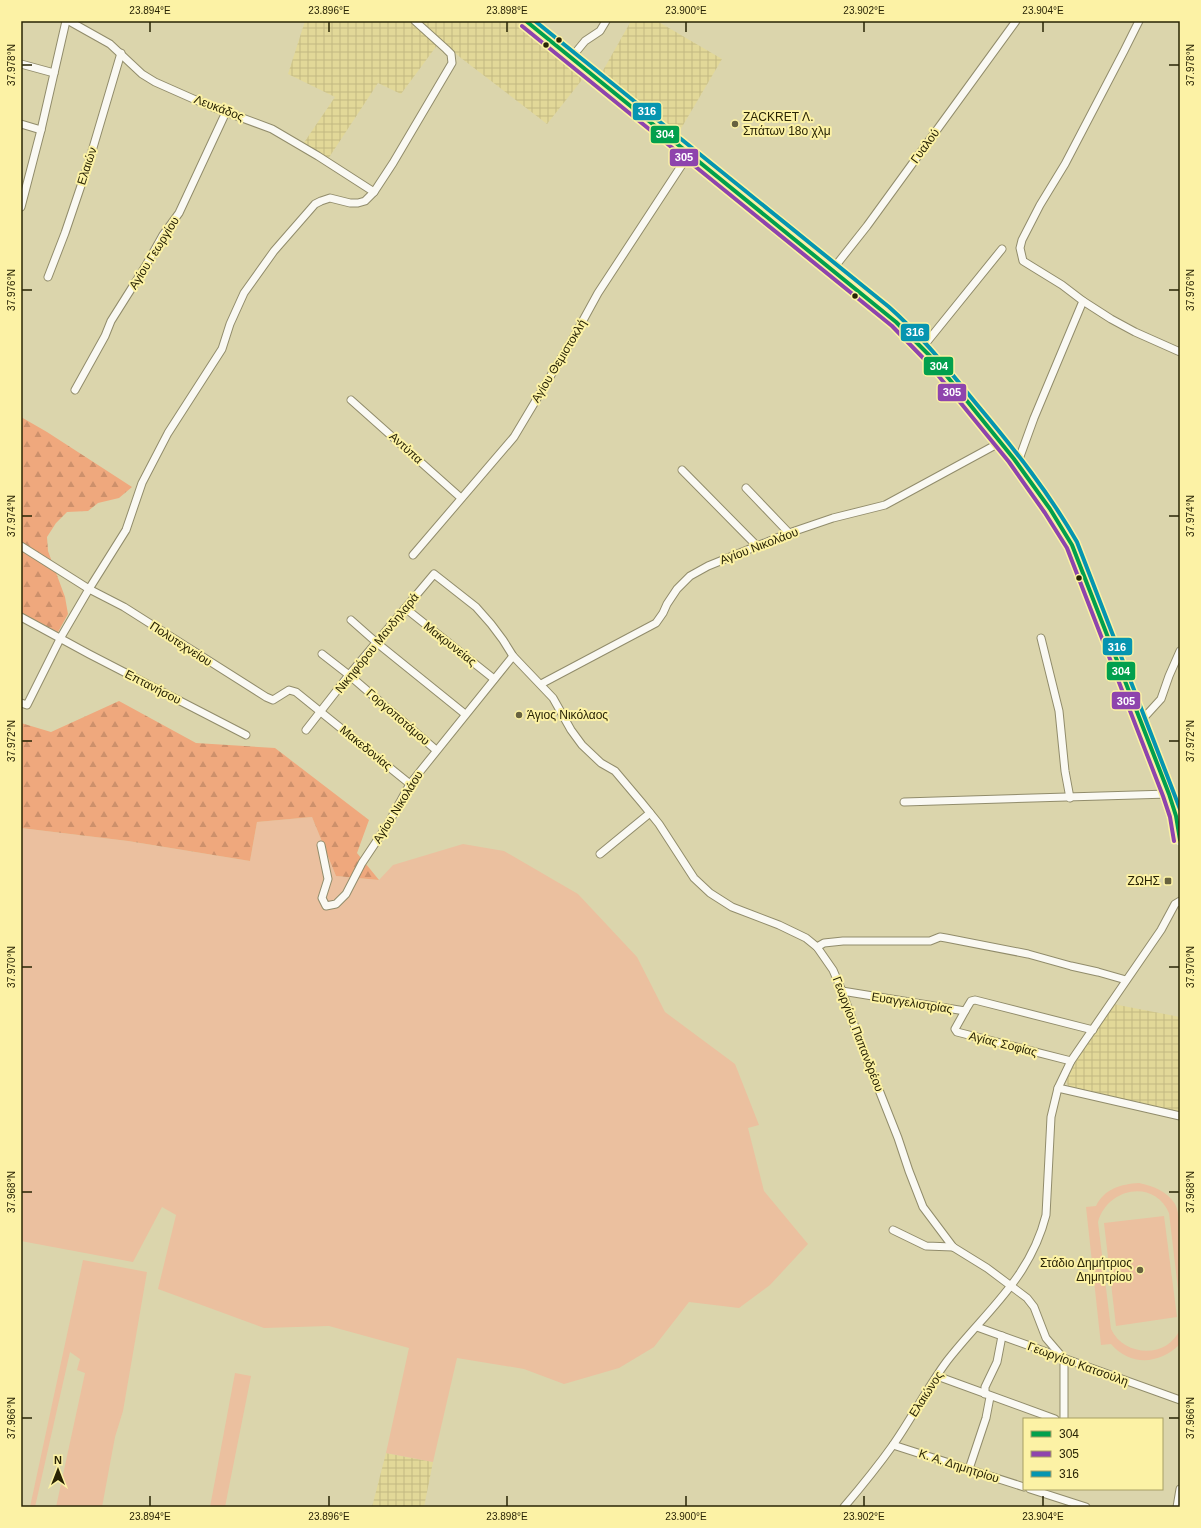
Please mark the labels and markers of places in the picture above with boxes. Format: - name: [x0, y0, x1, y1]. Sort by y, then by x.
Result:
- unlabelled marker: [554, 35, 564, 45]
- unlabelled marker: [541, 40, 551, 50]
- place label: ZACKRET Λ. Σπάτων 18ο χλμ: [743, 110, 831, 138]
- marker: ZACKRET Λ. Σπάτων 18ο χλμ: [730, 119, 740, 129]
- unlabelled marker: [850, 291, 860, 301]
- unlabelled marker: [1074, 573, 1084, 583]
- place label: Άγιος Νικόλαος: [527, 708, 608, 722]
- marker: Άγιος Νικόλαος: [514, 710, 524, 720]
- place label: ΖΩΗΣ: [1128, 874, 1160, 888]
- marker: ΖΩΗΣ: [1163, 876, 1173, 886]
- place label: Στάδιο Δημήτριος Δημητρίου: [1040, 1256, 1132, 1284]
- marker: Στάδιο Δημήτριος Δημητρίου: [1135, 1265, 1145, 1275]

